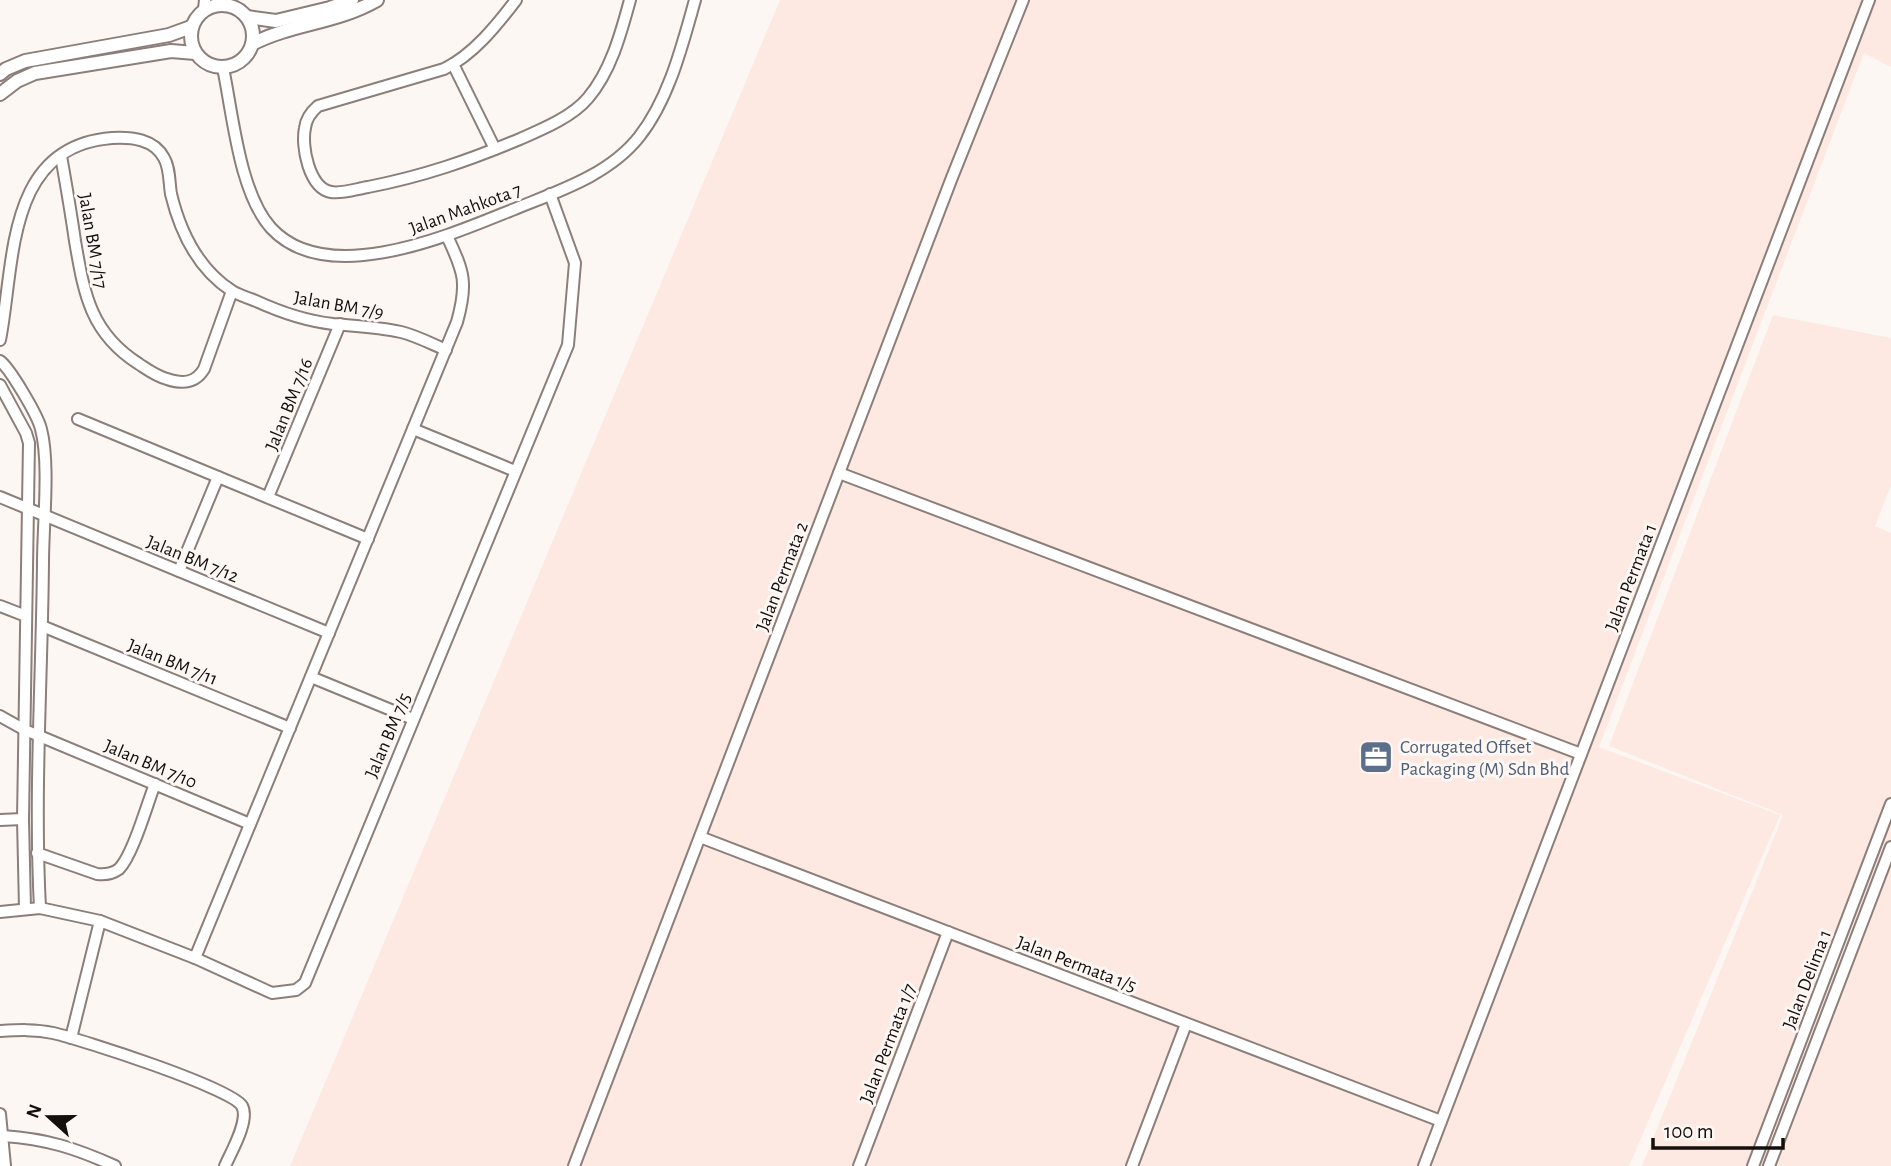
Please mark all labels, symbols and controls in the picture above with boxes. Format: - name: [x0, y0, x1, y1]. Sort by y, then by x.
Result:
- street label: Jalan Mahkota 7: [407, 180, 524, 238]
- street label: Jalan BM 7/17: [75, 192, 110, 291]
- street label: Jalan BM 7/9: [292, 288, 385, 323]
- street label: Jalan BM 7/16: [262, 356, 317, 453]
- street label: Jalan Permata 2: [753, 519, 812, 634]
- street label: Jalan Permata 1: [1602, 521, 1661, 634]
- street label: Jalan BM 7/12: [144, 532, 241, 587]
- street label: Jalan BM 7/11: [125, 636, 220, 689]
- street label: Jalan BM 7/5: [362, 690, 415, 781]
- street label: Jalan BM 7/10: [101, 736, 200, 792]
- office icon: Corrugated Offset Packaging (M) Sdn Bhd: [1357, 738, 1395, 776]
- place label: Corrugated Offset Packaging (M) Sdn Bhd: [1400, 738, 1569, 779]
- street label: Jalan Delima 1: [1780, 927, 1835, 1032]
- street label: Jalan Permata 1/5: [1014, 933, 1139, 996]
- street label: Jalan Permata 1/7: [857, 981, 920, 1106]
- north arrow: [14, 1082, 84, 1152]
- text: N: [23, 1102, 46, 1121]
- scale bar: [1653, 1106, 1783, 1150]
- text: 100 m: [1664, 1121, 1714, 1142]

